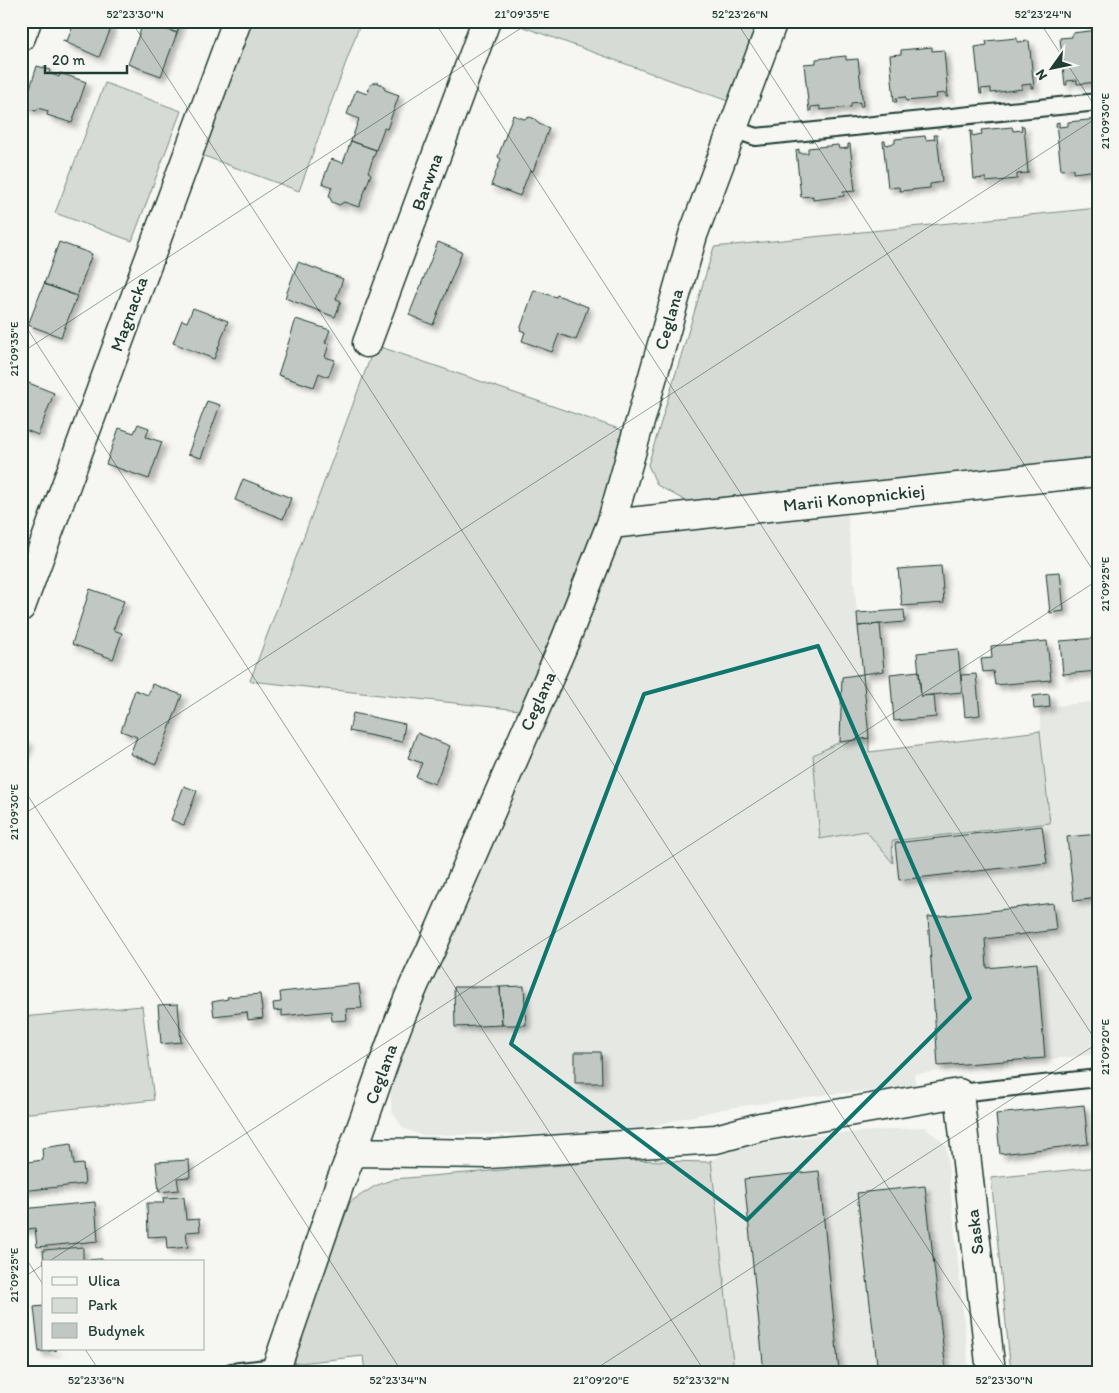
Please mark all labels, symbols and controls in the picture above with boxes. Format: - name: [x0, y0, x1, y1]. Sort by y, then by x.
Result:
- text: 52°23'30"N: [106, 7, 164, 21]
- text: 21°09'35"E: [494, 7, 550, 21]
- text: 52°23'26"N: [712, 7, 768, 21]
- text: 52°23'24"N: [1014, 7, 1072, 21]
- scale bar: [45, 42, 128, 74]
- north arrow: [1026, 42, 1076, 92]
- text: 20 m: [52, 51, 86, 69]
- text: N: [1032, 66, 1051, 83]
- text: 21°09'30"E: [1098, 93, 1112, 149]
- street label: Barwna: [406, 150, 448, 214]
- street label: Magnacka: [105, 273, 153, 355]
- street label: Ceglana: [650, 285, 688, 352]
- text: 21°09'35"E: [7, 321, 21, 377]
- street label: Marii Konopnickiej: [782, 480, 926, 516]
- text: 21°09'25"E: [1098, 556, 1112, 611]
- street label: Ceglana: [515, 667, 561, 734]
- text: 21°09'30"E: [7, 784, 21, 840]
- text: 21°09'20"E: [1098, 1019, 1112, 1075]
- street label: Ceglana: [360, 1040, 402, 1107]
- street label: Saska: [961, 1208, 989, 1256]
- text: 21°09'25"E: [7, 1247, 21, 1302]
- legend: [42, 1260, 205, 1350]
- text: Ulica: [88, 1272, 121, 1290]
- text: Park: [88, 1296, 118, 1314]
- text: Budynek: [88, 1322, 145, 1340]
- text: 52°23'36"N: [68, 1373, 124, 1387]
- text: 52°23'34"N: [369, 1373, 427, 1387]
- text: 21°09'20"E: [573, 1373, 629, 1387]
- text: 52°23'32"N: [673, 1373, 729, 1387]
- text: 52°23'30"N: [975, 1373, 1033, 1387]

